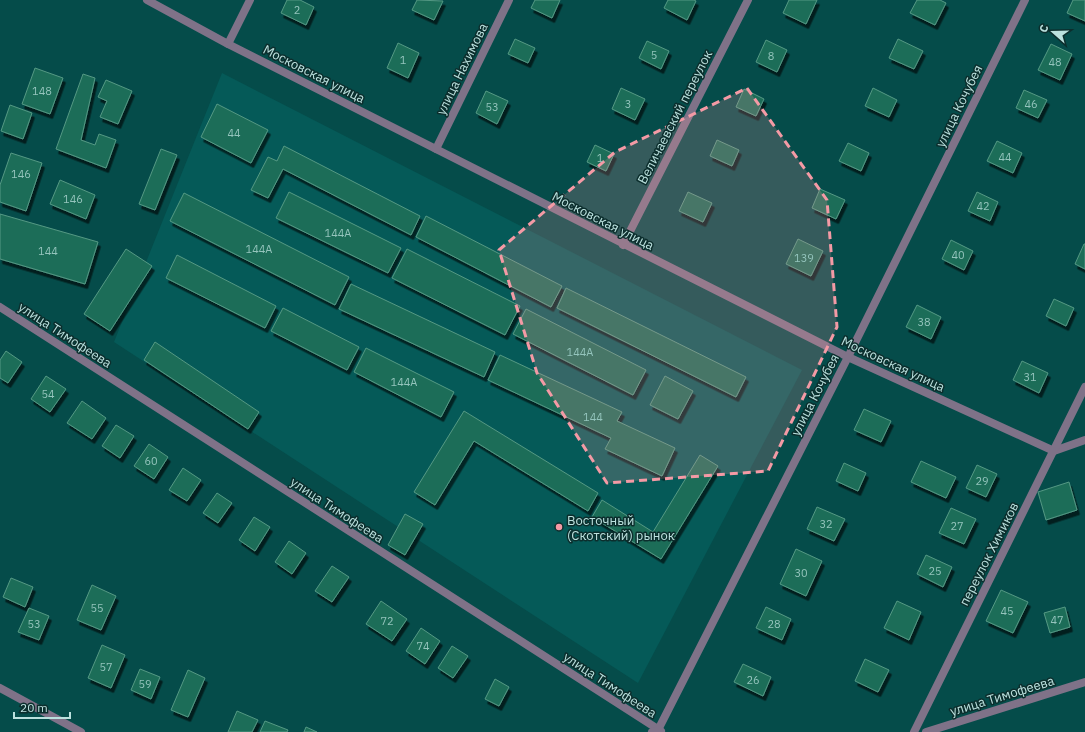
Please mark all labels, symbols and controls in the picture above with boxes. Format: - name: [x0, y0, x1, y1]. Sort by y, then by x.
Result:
- house number: 2: [294, 3, 300, 17]
- north arrow: [1033, 12, 1073, 52]
- street label: улица Нахимова: [432, 20, 492, 118]
- text: С: [1036, 23, 1051, 34]
- street label: Московская улица: [260, 41, 368, 107]
- street label: Величаевский переулок: [634, 47, 716, 187]
- house number: 5: [651, 48, 657, 62]
- house number: 8: [768, 49, 774, 63]
- house number: 1: [400, 53, 407, 67]
- house number: 48: [1048, 55, 1062, 69]
- street label: улица Кочубея: [932, 62, 986, 150]
- house number: 148: [32, 84, 52, 98]
- house number: 3: [625, 97, 631, 111]
- house number: 46: [1024, 97, 1038, 111]
- house number: 53: [485, 100, 499, 114]
- house number: 44: [227, 126, 241, 140]
- house number: 44: [998, 150, 1012, 164]
- house number: 1: [597, 151, 604, 165]
- house number: 146: [11, 167, 31, 181]
- street label: Московская улица: [549, 188, 657, 254]
- house number: 146: [63, 192, 83, 206]
- house number: 42: [976, 199, 990, 213]
- house number: 144А: [325, 226, 351, 240]
- house number: 144А: [246, 242, 272, 256]
- house number: 144: [38, 244, 58, 258]
- house number: 40: [951, 248, 965, 262]
- house number: 139: [794, 251, 814, 265]
- street label: улица Тимофеева: [15, 298, 115, 372]
- house number: 38: [917, 315, 931, 329]
- street label: Московская улица: [838, 333, 948, 395]
- house number: 144А: [567, 345, 593, 359]
- street label: улица Кочубея: [787, 351, 843, 439]
- house number: 31: [1023, 370, 1037, 384]
- house number: 144А: [391, 375, 417, 389]
- house number: 54: [41, 387, 55, 401]
- house number: 144: [583, 410, 603, 424]
- house number: 60: [144, 454, 158, 468]
- street label: улица Тимофеева: [287, 473, 387, 547]
- house number: 29: [975, 474, 989, 488]
- street label: переулок Химиков: [956, 499, 1022, 609]
- place label: Восточный (Скотский) рынок: [567, 512, 675, 544]
- house number: 32: [819, 517, 833, 531]
- house number: 27: [950, 519, 964, 533]
- marker: Восточный (Скотский) рынок: [554, 522, 564, 532]
- house number: 25: [928, 564, 942, 578]
- house number: 30: [794, 566, 808, 580]
- house number: 55: [90, 601, 104, 615]
- house number: 45: [1000, 604, 1014, 618]
- house number: 47: [1050, 613, 1064, 627]
- house number: 72: [380, 614, 394, 628]
- house number: 53: [27, 617, 41, 631]
- house number: 28: [767, 617, 781, 631]
- house number: 74: [416, 639, 430, 653]
- street label: улица Тимофеева: [560, 648, 660, 722]
- house number: 57: [99, 660, 113, 674]
- street label: улица Тимофеева: [948, 672, 1056, 720]
- house number: 26: [746, 673, 760, 687]
- house number: 59: [138, 677, 152, 691]
- scale bar: [14, 694, 70, 720]
- text: 20 m: [20, 700, 48, 715]

